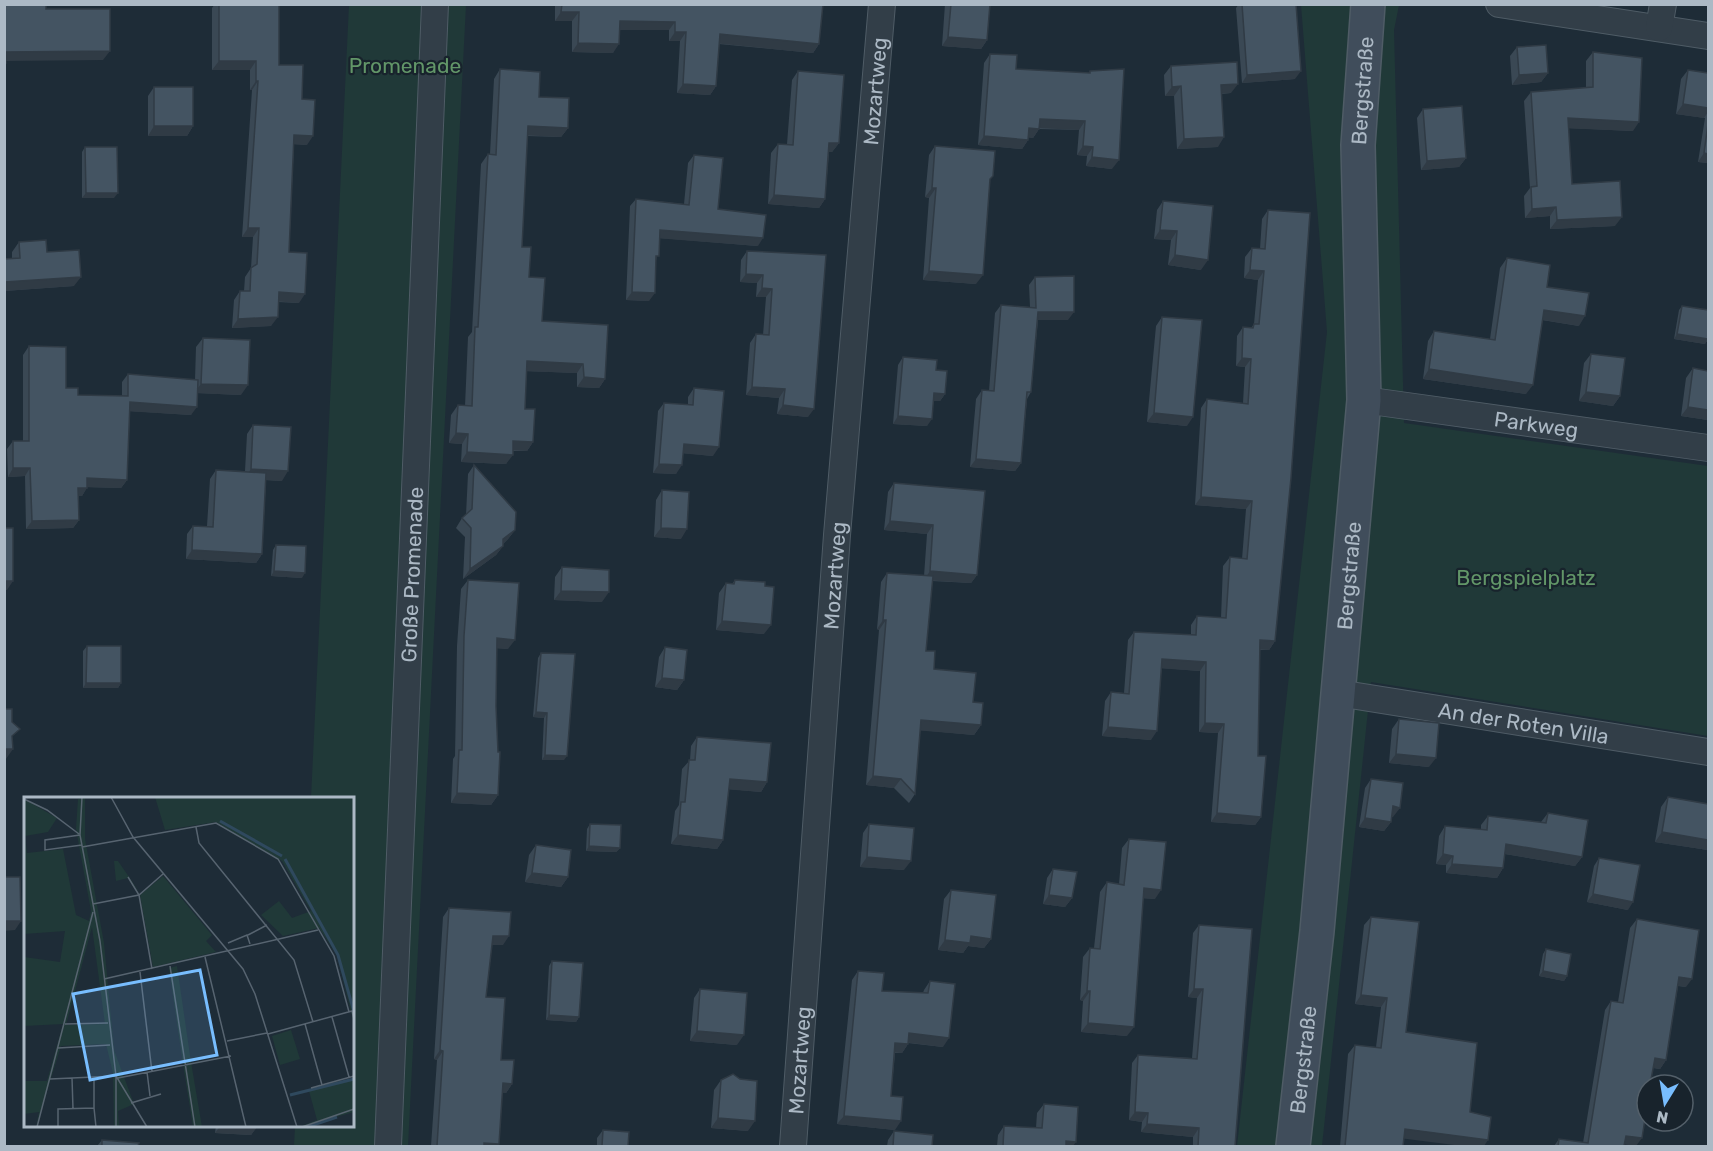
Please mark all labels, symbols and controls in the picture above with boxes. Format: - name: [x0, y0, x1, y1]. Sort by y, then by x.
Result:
- street label: Mozartweg: [858, 36, 892, 146]
- street label: Bergstraße: [1346, 36, 1378, 146]
- park label: Promenade: [349, 53, 461, 78]
- street label: Parkweg: [1493, 406, 1580, 442]
- street label: Große Promenade: [395, 486, 428, 663]
- street label: Mozartweg: [818, 521, 851, 630]
- street label: Bergstraße: [1331, 521, 1366, 631]
- park label: Bergspielplatz: [1456, 565, 1596, 590]
- street label: An der Roten Villa: [1437, 697, 1611, 749]
- inset map: [24, 797, 354, 1127]
- street label: Bergstraße: [1284, 1004, 1321, 1115]
- street label: Mozartweg: [783, 1005, 816, 1115]
- north arrow: [1635, 1073, 1695, 1133]
- text: N: [1655, 1107, 1670, 1128]

